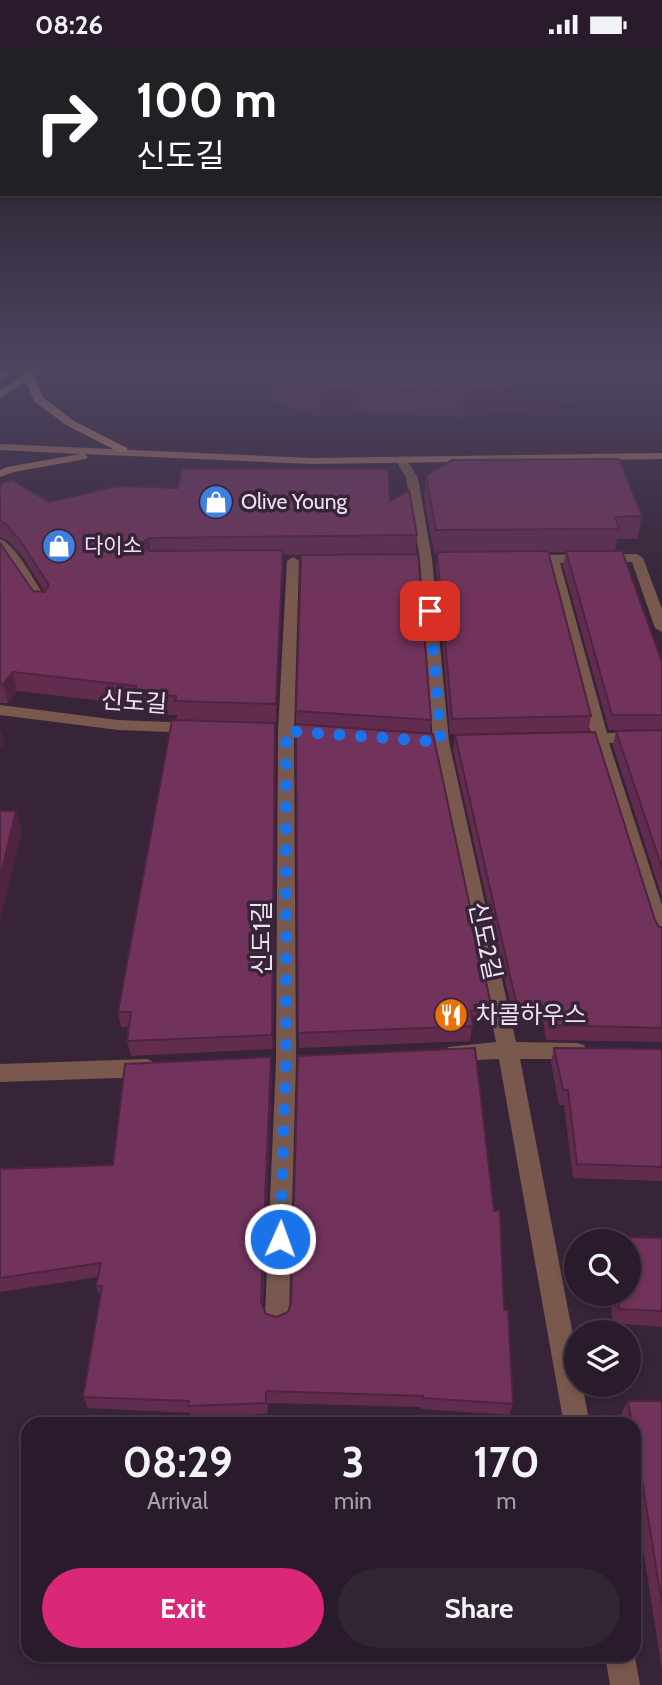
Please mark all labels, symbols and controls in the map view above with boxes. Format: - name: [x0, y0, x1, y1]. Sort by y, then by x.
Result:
- text: 08:26: [35, 9, 103, 41]
- text: 100 m: [136, 70, 277, 129]
- icon: right: [21, 77, 112, 168]
- text: 신도길: [136, 136, 224, 175]
- shop icon: Olive Young: [197, 483, 235, 521]
- place label: Olive Young: [241, 489, 347, 514]
- shop icon: 다이소: [40, 527, 78, 565]
- place label: 다이소: [84, 533, 142, 558]
- pin: [400, 581, 460, 641]
- icon: arrive: [411, 592, 449, 630]
- street label: 신도길: [100, 685, 168, 718]
- street label: 신도2길: [463, 899, 508, 982]
- street label: 신도1길: [247, 901, 276, 975]
- restaurant icon: 차콜하우스: [432, 996, 470, 1034]
- place label: 차콜하우스: [476, 1000, 586, 1029]
- position arrow: [243, 1202, 317, 1276]
- map controls: [564, 1229, 641, 1397]
- button: search: [564, 1229, 641, 1306]
- button: layers: [564, 1320, 641, 1397]
- text: 08:29: [122, 1436, 233, 1488]
- text: 3: [342, 1436, 364, 1488]
- text: 170: [473, 1436, 540, 1488]
- text: Arrival: [147, 1487, 208, 1515]
- text: min: [334, 1487, 372, 1515]
- text: m: [496, 1487, 517, 1515]
- button: Exit: [42, 1568, 324, 1648]
- button: Share: [338, 1568, 620, 1648]

